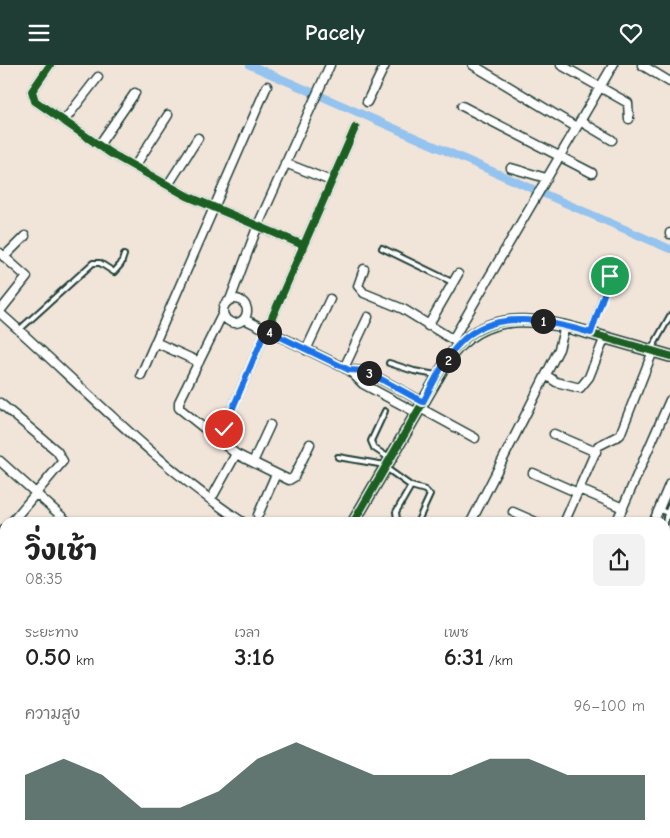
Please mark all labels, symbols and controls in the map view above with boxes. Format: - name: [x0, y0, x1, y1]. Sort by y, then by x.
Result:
- icon: menu: [25, 19, 53, 47]
- icon: heart: [617, 19, 645, 47]
- text: Pacely: [305, 20, 365, 46]
- pin: [589, 255, 631, 297]
- icon: arrive: [596, 262, 624, 290]
- pin: 1: [530, 309, 556, 333]
- text: 1: [541, 313, 546, 330]
- pin: 4: [256, 319, 282, 345]
- text: 4: [266, 324, 273, 341]
- pin: 2: [436, 347, 460, 373]
- text: 2: [445, 352, 452, 369]
- pin: 3: [356, 361, 382, 385]
- text: 3: [366, 365, 373, 382]
- pin: [203, 408, 245, 450]
- icon: check: [210, 415, 238, 443]
- button: share: [593, 534, 645, 586]
- text: วิ่งเช้า: [25, 535, 97, 567]
- text: 08:35: [25, 570, 63, 588]
- text: ระยะทาง: [25, 624, 78, 641]
- text: เวลา: [234, 624, 260, 641]
- text: เพซ: [444, 624, 469, 641]
- text: 0.50: [25, 642, 71, 671]
- text: 3:16: [234, 642, 275, 671]
- text: 6:31: [444, 642, 484, 671]
- text: km: [71, 652, 94, 669]
- text: /km: [484, 652, 513, 669]
- text: 96–100 m: [574, 697, 645, 715]
- text: ความสูง: [25, 705, 80, 723]

